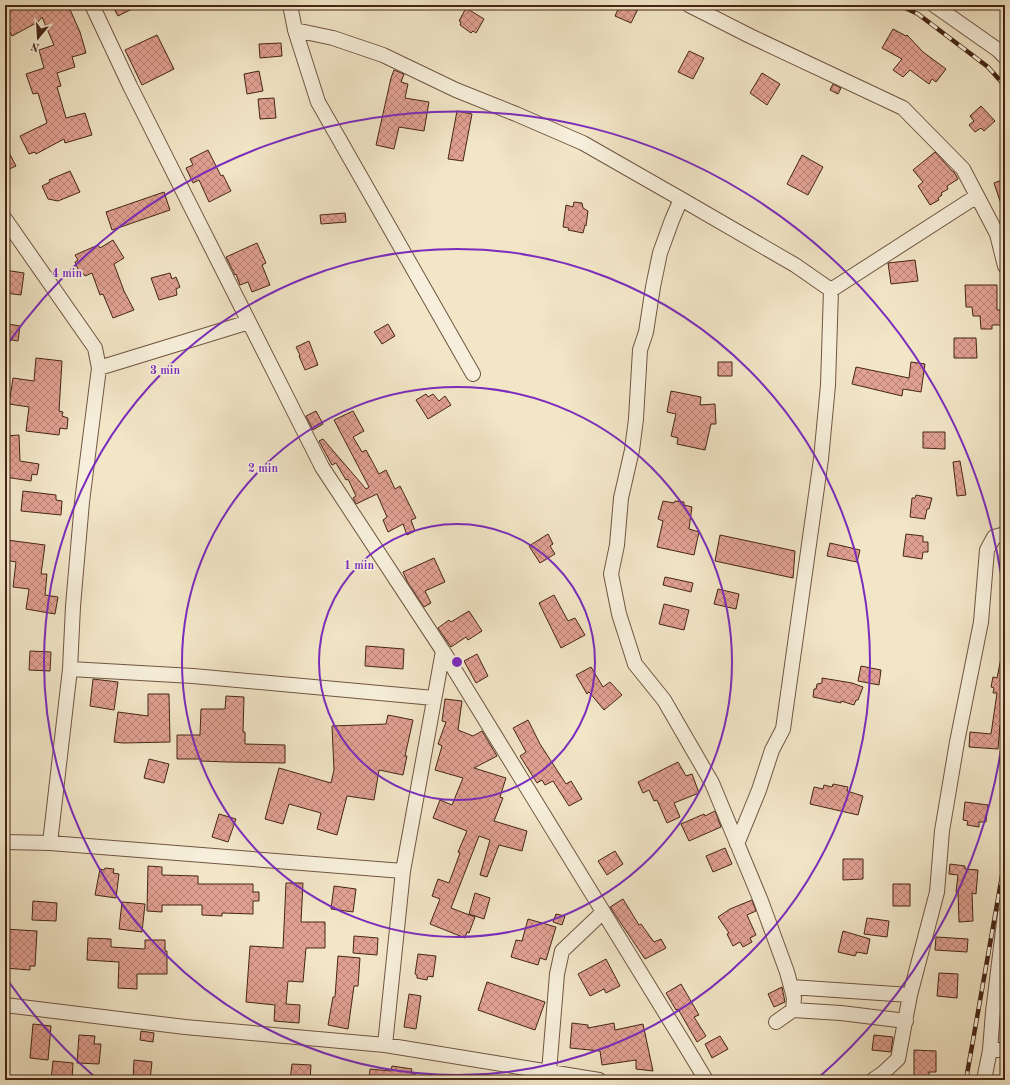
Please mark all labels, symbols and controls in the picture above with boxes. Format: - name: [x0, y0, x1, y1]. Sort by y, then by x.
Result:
- north arrow: [18, 18, 58, 58]
- text: N: [29, 39, 41, 53]
- text: 4 min: [52, 268, 82, 280]
- text: 3 min: [150, 365, 180, 377]
- text: 2 min: [248, 463, 278, 475]
- text: 1 min: [344, 560, 374, 572]
- centre of rings: [450, 655, 464, 669]

